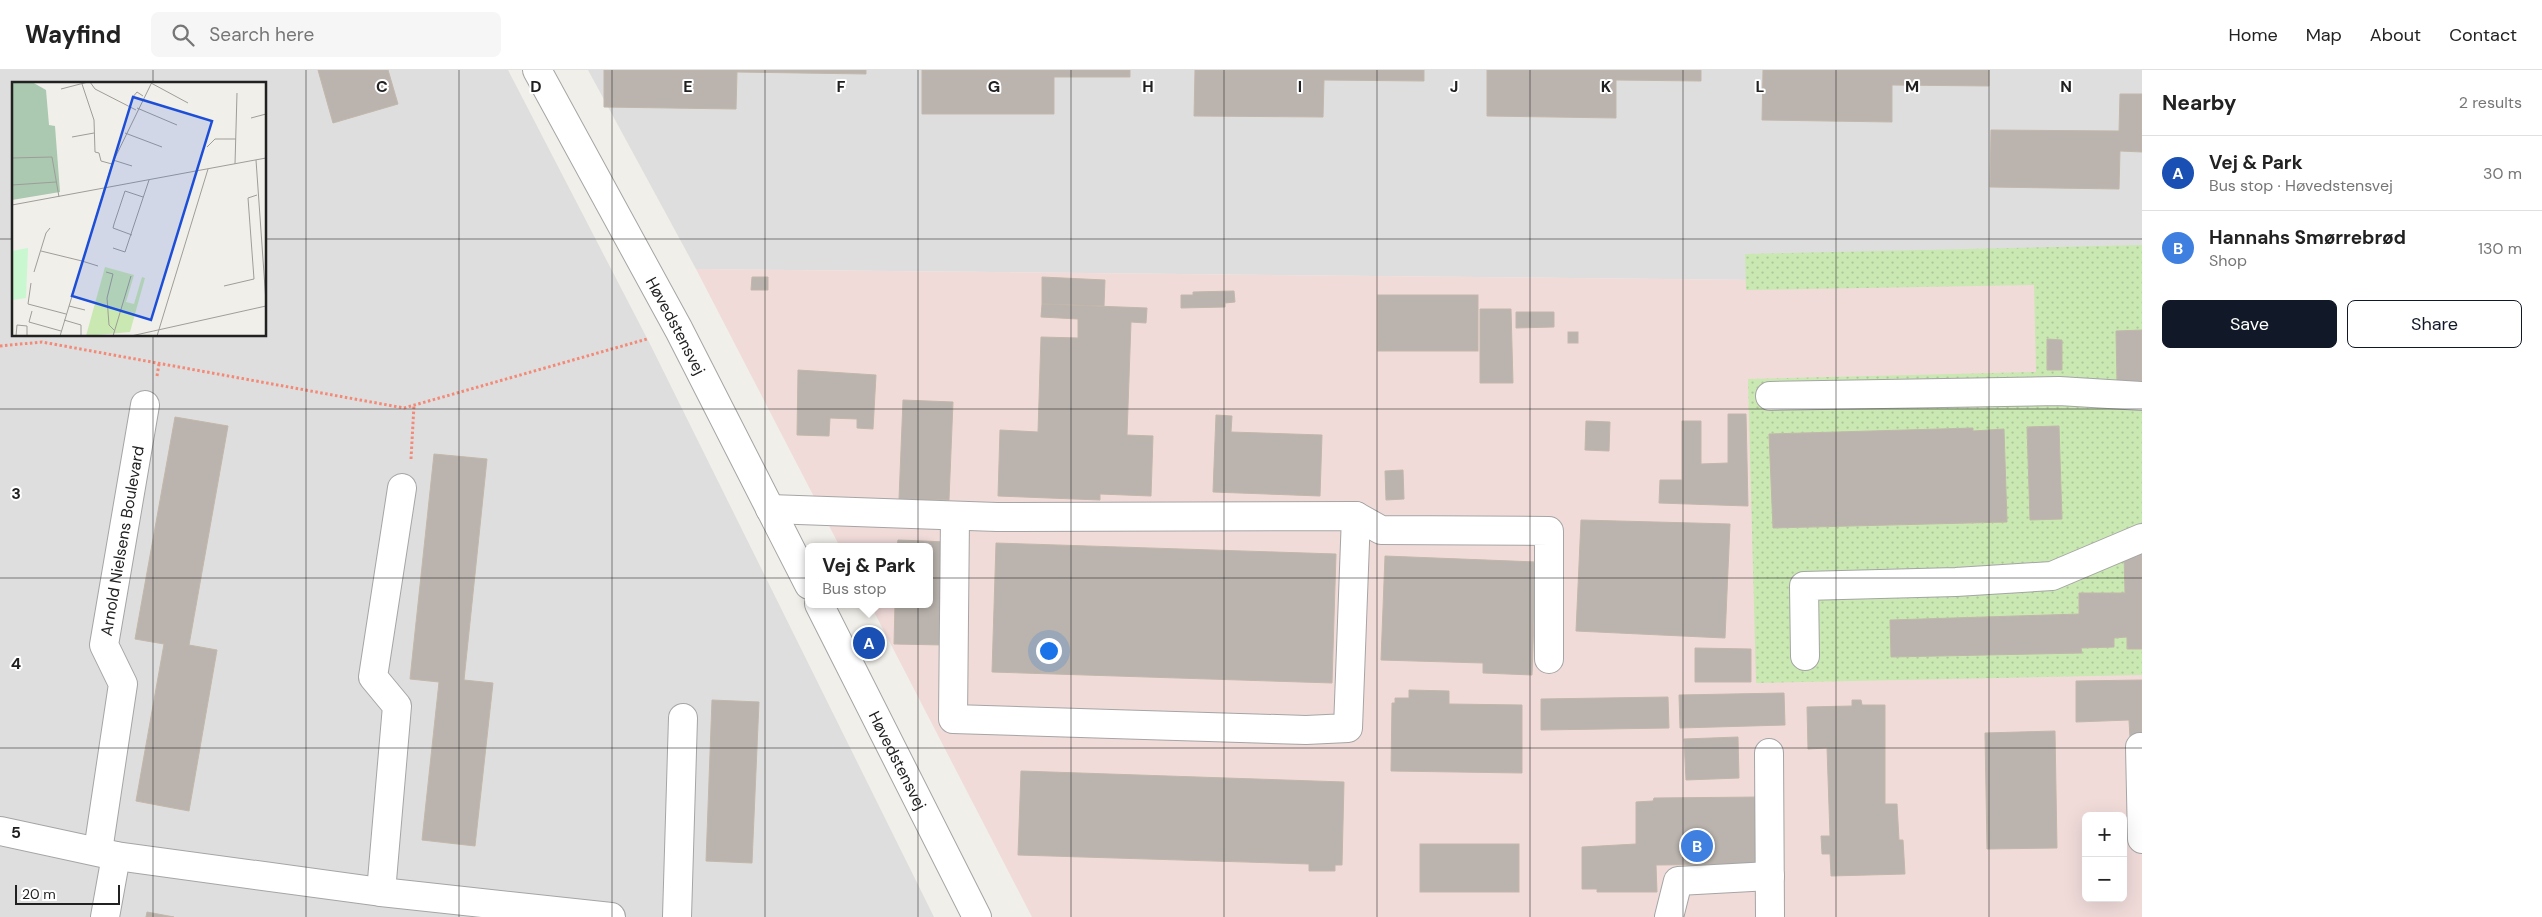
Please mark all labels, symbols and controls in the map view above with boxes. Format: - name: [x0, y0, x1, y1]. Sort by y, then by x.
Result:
- search box: [151, 12, 501, 57]
- text: Wayfind: [25, 19, 121, 50]
- icon: search: [169, 21, 197, 49]
- text: Search here: [209, 22, 314, 47]
- text: Home: [2228, 23, 2278, 47]
- text: Map: [2306, 23, 2342, 47]
- text: About: [2370, 23, 2421, 47]
- text: Contact: [2449, 23, 2517, 47]
- text: C: [376, 76, 388, 97]
- text: D: [530, 76, 542, 97]
- text: E: [683, 76, 693, 97]
- text: F: [837, 76, 846, 97]
- text: G: [988, 76, 1000, 97]
- text: H: [1142, 76, 1154, 97]
- text: I: [1298, 76, 1302, 97]
- text: J: [1450, 76, 1458, 97]
- text: K: [1601, 76, 1612, 97]
- text: L: [1756, 76, 1765, 97]
- text: M: [1905, 76, 1919, 97]
- text: N: [2060, 76, 2072, 97]
- inset map: [12, 82, 266, 336]
- text: Nearby: [2162, 89, 2236, 117]
- text: 2 results: [2459, 92, 2522, 113]
- text: Vej & Park: [2209, 150, 2303, 175]
- text: A: [2172, 163, 2184, 184]
- text: 30 m: [2483, 163, 2522, 184]
- text: Bus stop · Høvedstensvej: [2209, 175, 2393, 196]
- text: Hannahs Smørrebrød: [2209, 225, 2406, 250]
- text: B: [2173, 238, 2183, 259]
- text: 130 m: [2478, 238, 2522, 259]
- text: Shop: [2209, 250, 2247, 271]
- street label: Høvedstensvej: [641, 273, 710, 378]
- button: Save: [2162, 300, 2337, 348]
- button: Share: [2347, 300, 2522, 348]
- street label: Arnold Nielsens Boulevard: [95, 444, 148, 637]
- text: 3: [11, 483, 21, 504]
- popup: [805, 543, 933, 608]
- text: Vej & Park: [822, 553, 916, 578]
- text: Bus stop: [822, 578, 887, 599]
- pin: A: [853, 624, 885, 662]
- your location: [1036, 638, 1062, 664]
- text: 4: [11, 653, 21, 674]
- street label: Høvedstensvej: [864, 707, 932, 813]
- map controls: [2082, 812, 2127, 902]
- button: +: [2082, 812, 2127, 857]
- text: 5: [11, 822, 21, 843]
- pin: B: [1681, 827, 1713, 865]
- button: −: [2082, 857, 2127, 902]
- scale bar: [15, 882, 120, 905]
- text: 20 m: [22, 885, 56, 903]

